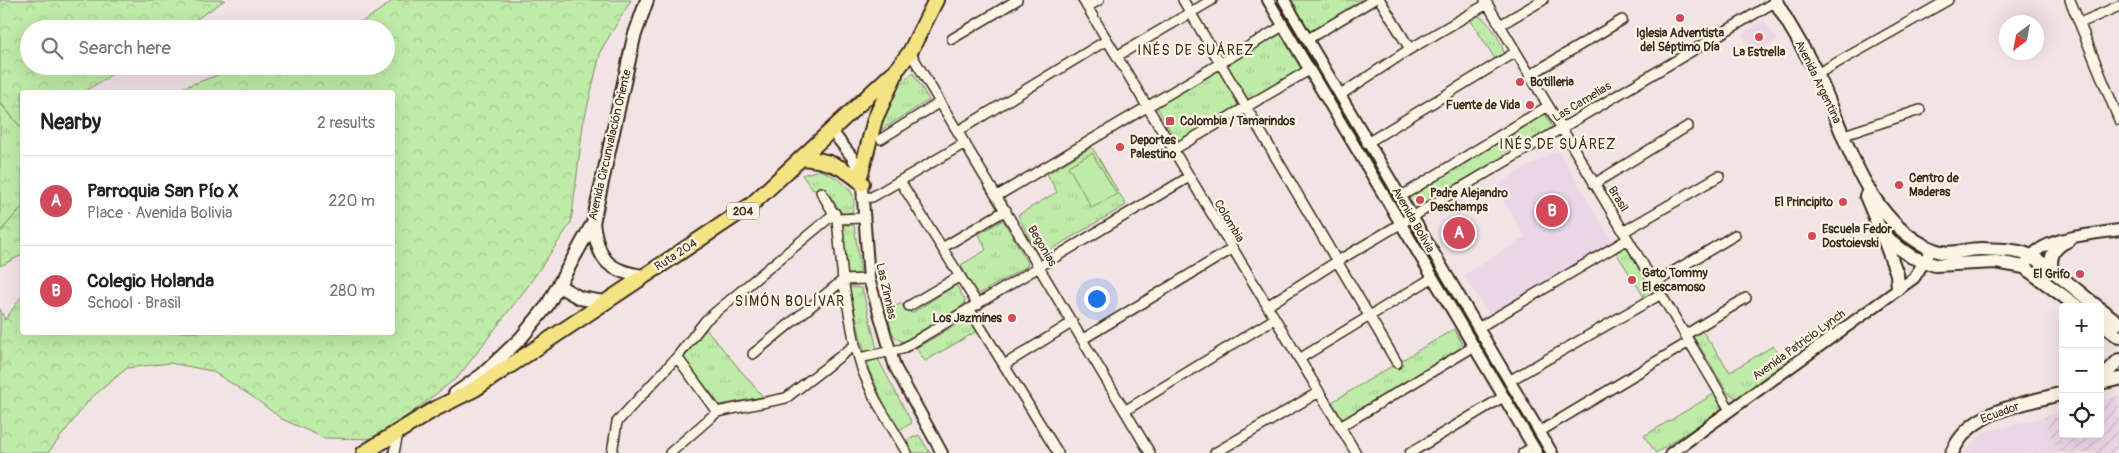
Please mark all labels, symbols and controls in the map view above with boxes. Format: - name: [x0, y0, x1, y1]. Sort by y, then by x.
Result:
- marker: Iglesia Adventista del Séptimo Día: [1674, 12, 1686, 24]
- north arrow: [1999, 15, 2044, 60]
- search box: [20, 20, 395, 75]
- place label: Iglesia Adventista del Séptimo Día: [1636, 26, 1724, 55]
- marker: La Estrella: [1753, 31, 1765, 43]
- icon: search: [38, 34, 66, 62]
- text: Search here: [78, 36, 171, 60]
- street label: Avenida Argentina: [1791, 38, 1845, 126]
- district label: INÉS DE SUÁREZ: [1137, 41, 1255, 59]
- place label: La Estrella: [1733, 45, 1786, 60]
- street label: Avenida Circunvalación Oriente: [585, 68, 635, 222]
- place label: Botilleria: [1530, 75, 1574, 90]
- marker: Botilleria: [1514, 76, 1526, 88]
- street label: Las Camelias: [1550, 78, 1615, 125]
- place label: Fuente de Vida: [1446, 98, 1520, 113]
- marker: Fuente de Vida: [1524, 99, 1536, 111]
- text: Nearby: [40, 109, 101, 136]
- text: 2 results: [317, 113, 375, 133]
- place label: Colombia / Tamarindos: [1180, 114, 1296, 129]
- marker: Colombia / Tamarindos: [1164, 115, 1176, 127]
- place label: Deportes Palestino: [1130, 133, 1177, 162]
- district label: INÉS DE SUÁREZ: [1499, 135, 1617, 153]
- marker: Deportes Palestino: [1114, 141, 1126, 153]
- place label: Centro de Maderas: [1909, 171, 1960, 200]
- text: Parroquia San Pío X: [87, 179, 239, 203]
- marker: Centro de Maderas: [1893, 179, 1905, 191]
- street label: Brasil: [1605, 184, 1631, 215]
- street label: Avenida Bolivia: [1388, 185, 1438, 256]
- place label: Padre Alejandro Deschamps: [1430, 186, 1508, 215]
- text: A: [51, 191, 61, 211]
- text: 220 m: [329, 191, 375, 211]
- pin: B: [1536, 192, 1568, 230]
- marker: Padre Alejandro Deschamps: [1414, 194, 1426, 206]
- place label: El Principito: [1775, 195, 1834, 210]
- marker: El Principito: [1837, 196, 1849, 208]
- street label: Colombia: [1210, 197, 1248, 245]
- road number: 204: [727, 202, 759, 220]
- text: Place · Avenida Bolivia: [87, 203, 232, 223]
- pin: A: [1443, 214, 1475, 252]
- place label: Escuela Fedor Dostoievski: [1822, 222, 1893, 251]
- street label: Begonias: [1024, 223, 1060, 270]
- marker: Escuela Fedor Dostoievski: [1806, 230, 1818, 242]
- street label: Ruta 204: [652, 236, 700, 274]
- street label: Las Zinnias: [872, 261, 900, 321]
- place label: Gato Tommy El escamoso: [1642, 266, 1709, 295]
- place label: El Grifo: [2033, 267, 2071, 282]
- marker: El Grifo: [2074, 268, 2086, 280]
- text: Colegio Holanda: [87, 269, 214, 293]
- marker: Gato Tommy El escamoso: [1626, 274, 1638, 286]
- text: B: [51, 281, 61, 301]
- text: 280 m: [329, 281, 375, 301]
- your location: [1084, 286, 1110, 312]
- district label: SIMÓN BOLÍVAR: [735, 292, 845, 310]
- text: School · Brasil: [87, 293, 181, 313]
- map controls: [2059, 303, 2104, 438]
- button: +: [2059, 303, 2104, 348]
- street label: Avenida Patricio Lynch: [1750, 306, 1849, 384]
- place label: Los Jazmines: [932, 311, 1003, 326]
- marker: Los Jazmines: [1006, 312, 1018, 324]
- button: −: [2059, 348, 2104, 393]
- button: locate: [2059, 393, 2104, 438]
- street label: Ecuador: [1978, 399, 2022, 427]

